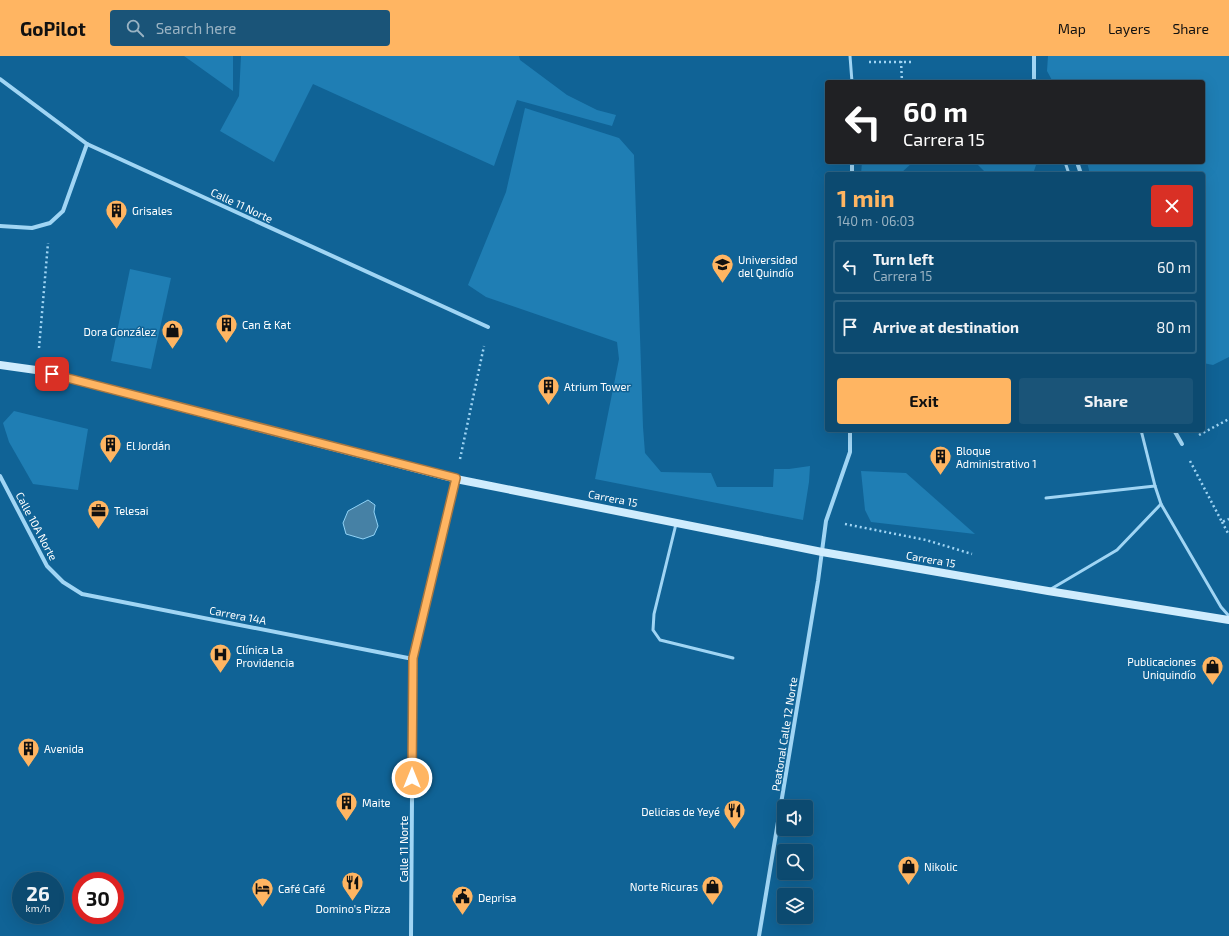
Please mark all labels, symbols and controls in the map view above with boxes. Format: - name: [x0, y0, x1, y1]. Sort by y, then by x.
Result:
- search box: [110, 10, 390, 46]
- text: GoPilot: [20, 17, 86, 40]
- icon: search: [124, 17, 146, 39]
- text: Search here: [156, 19, 236, 37]
- text: Map: [1058, 20, 1086, 37]
- text: Layers: [1108, 20, 1150, 37]
- text: Share: [1172, 20, 1209, 37]
- text: 60 m: [903, 94, 968, 128]
- icon: left: [837, 96, 889, 148]
- text: Carrera 15: [903, 128, 985, 150]
- text: 1 min: [837, 183, 895, 212]
- street label: Calle 11 Norte: [209, 185, 275, 225]
- button: close: [1151, 185, 1193, 227]
- building icon: Grisales: [103, 197, 129, 230]
- place label: Grisales: [132, 204, 173, 217]
- text: 140 m · 06:03: [837, 213, 915, 229]
- text: Turn left: [873, 250, 934, 268]
- school or university icon: Universidad del Quindío: [710, 252, 736, 285]
- place label: Universidad del Quindío: [738, 253, 798, 280]
- icon: left: [839, 256, 861, 278]
- text: 60 m: [1157, 258, 1191, 276]
- text: Carrera 15: [873, 268, 932, 284]
- building icon: Can & Kat: [213, 311, 239, 344]
- icon: arrive: [839, 316, 861, 338]
- shop icon: Dora González: [159, 318, 185, 351]
- place label: Can & Kat: [242, 318, 291, 331]
- text: Arrive at destination: [873, 318, 1019, 336]
- text: 80 m: [1156, 318, 1191, 336]
- place label: Dora González: [84, 325, 156, 338]
- pin: [35, 357, 69, 391]
- icon: arrive: [41, 363, 63, 385]
- building icon: Atrium Tower: [535, 373, 561, 406]
- button: Exit: [837, 378, 1011, 424]
- button: Share: [1019, 378, 1193, 424]
- place label: Atrium Tower: [564, 380, 631, 393]
- building icon: El Jordán: [98, 432, 124, 465]
- place label: El Jordán: [126, 439, 170, 452]
- building icon: Bloque Administrativo 1: [927, 443, 953, 476]
- place label: Bloque Administrativo 1: [956, 444, 1037, 470]
- street label: Carrera 15: [587, 487, 639, 509]
- street label: Calle 10A Norte: [13, 489, 61, 563]
- office icon: Telesai: [85, 497, 111, 530]
- place label: Telesai: [114, 504, 149, 517]
- street label: Carrera 15: [905, 548, 957, 570]
- street label: Carrera 14A: [208, 603, 268, 627]
- hospital icon: Clínica La Providencia: [207, 642, 233, 675]
- place label: Clínica La Providencia: [236, 643, 294, 669]
- shop icon: Publicaciones Uniquindío: [1199, 654, 1225, 687]
- place label: Publicaciones Uniquindío: [1127, 655, 1196, 681]
- street label: Peatonal Calle 12 Norte: [769, 676, 799, 792]
- building icon: Avenida: [16, 735, 42, 768]
- place label: Avenida: [44, 742, 84, 755]
- position arrow: [391, 757, 433, 799]
- building icon: Maite: [334, 789, 360, 822]
- place label: Maite: [362, 796, 391, 809]
- restaurant icon: Delicias de Yeyé: [722, 798, 748, 831]
- map controls: [777, 800, 813, 924]
- button: sound: [777, 800, 813, 836]
- place label: Delicias de Yeyé: [641, 805, 720, 818]
- street label: Calle 11 Norte: [397, 815, 410, 882]
- button: search: [777, 844, 813, 880]
- shop icon: Nikolic: [896, 853, 922, 886]
- place label: Nikolic: [924, 860, 958, 873]
- restaurant icon: Domino's Pizza: [340, 869, 366, 902]
- speed limit sign: 30: [72, 872, 124, 924]
- shop icon: Norte Ricuras: [700, 873, 726, 906]
- hotel icon: Café Café: [249, 875, 275, 908]
- place label: Norte Ricuras: [630, 880, 698, 893]
- text: 26: [26, 881, 50, 905]
- place label: Café Café: [278, 882, 325, 895]
- public building icon: Deprisa: [449, 884, 475, 917]
- button: layers: [777, 888, 813, 924]
- place label: Deprisa: [478, 891, 516, 904]
- text: km/h: [26, 902, 50, 914]
- place label: Domino's Pizza: [315, 902, 391, 915]

